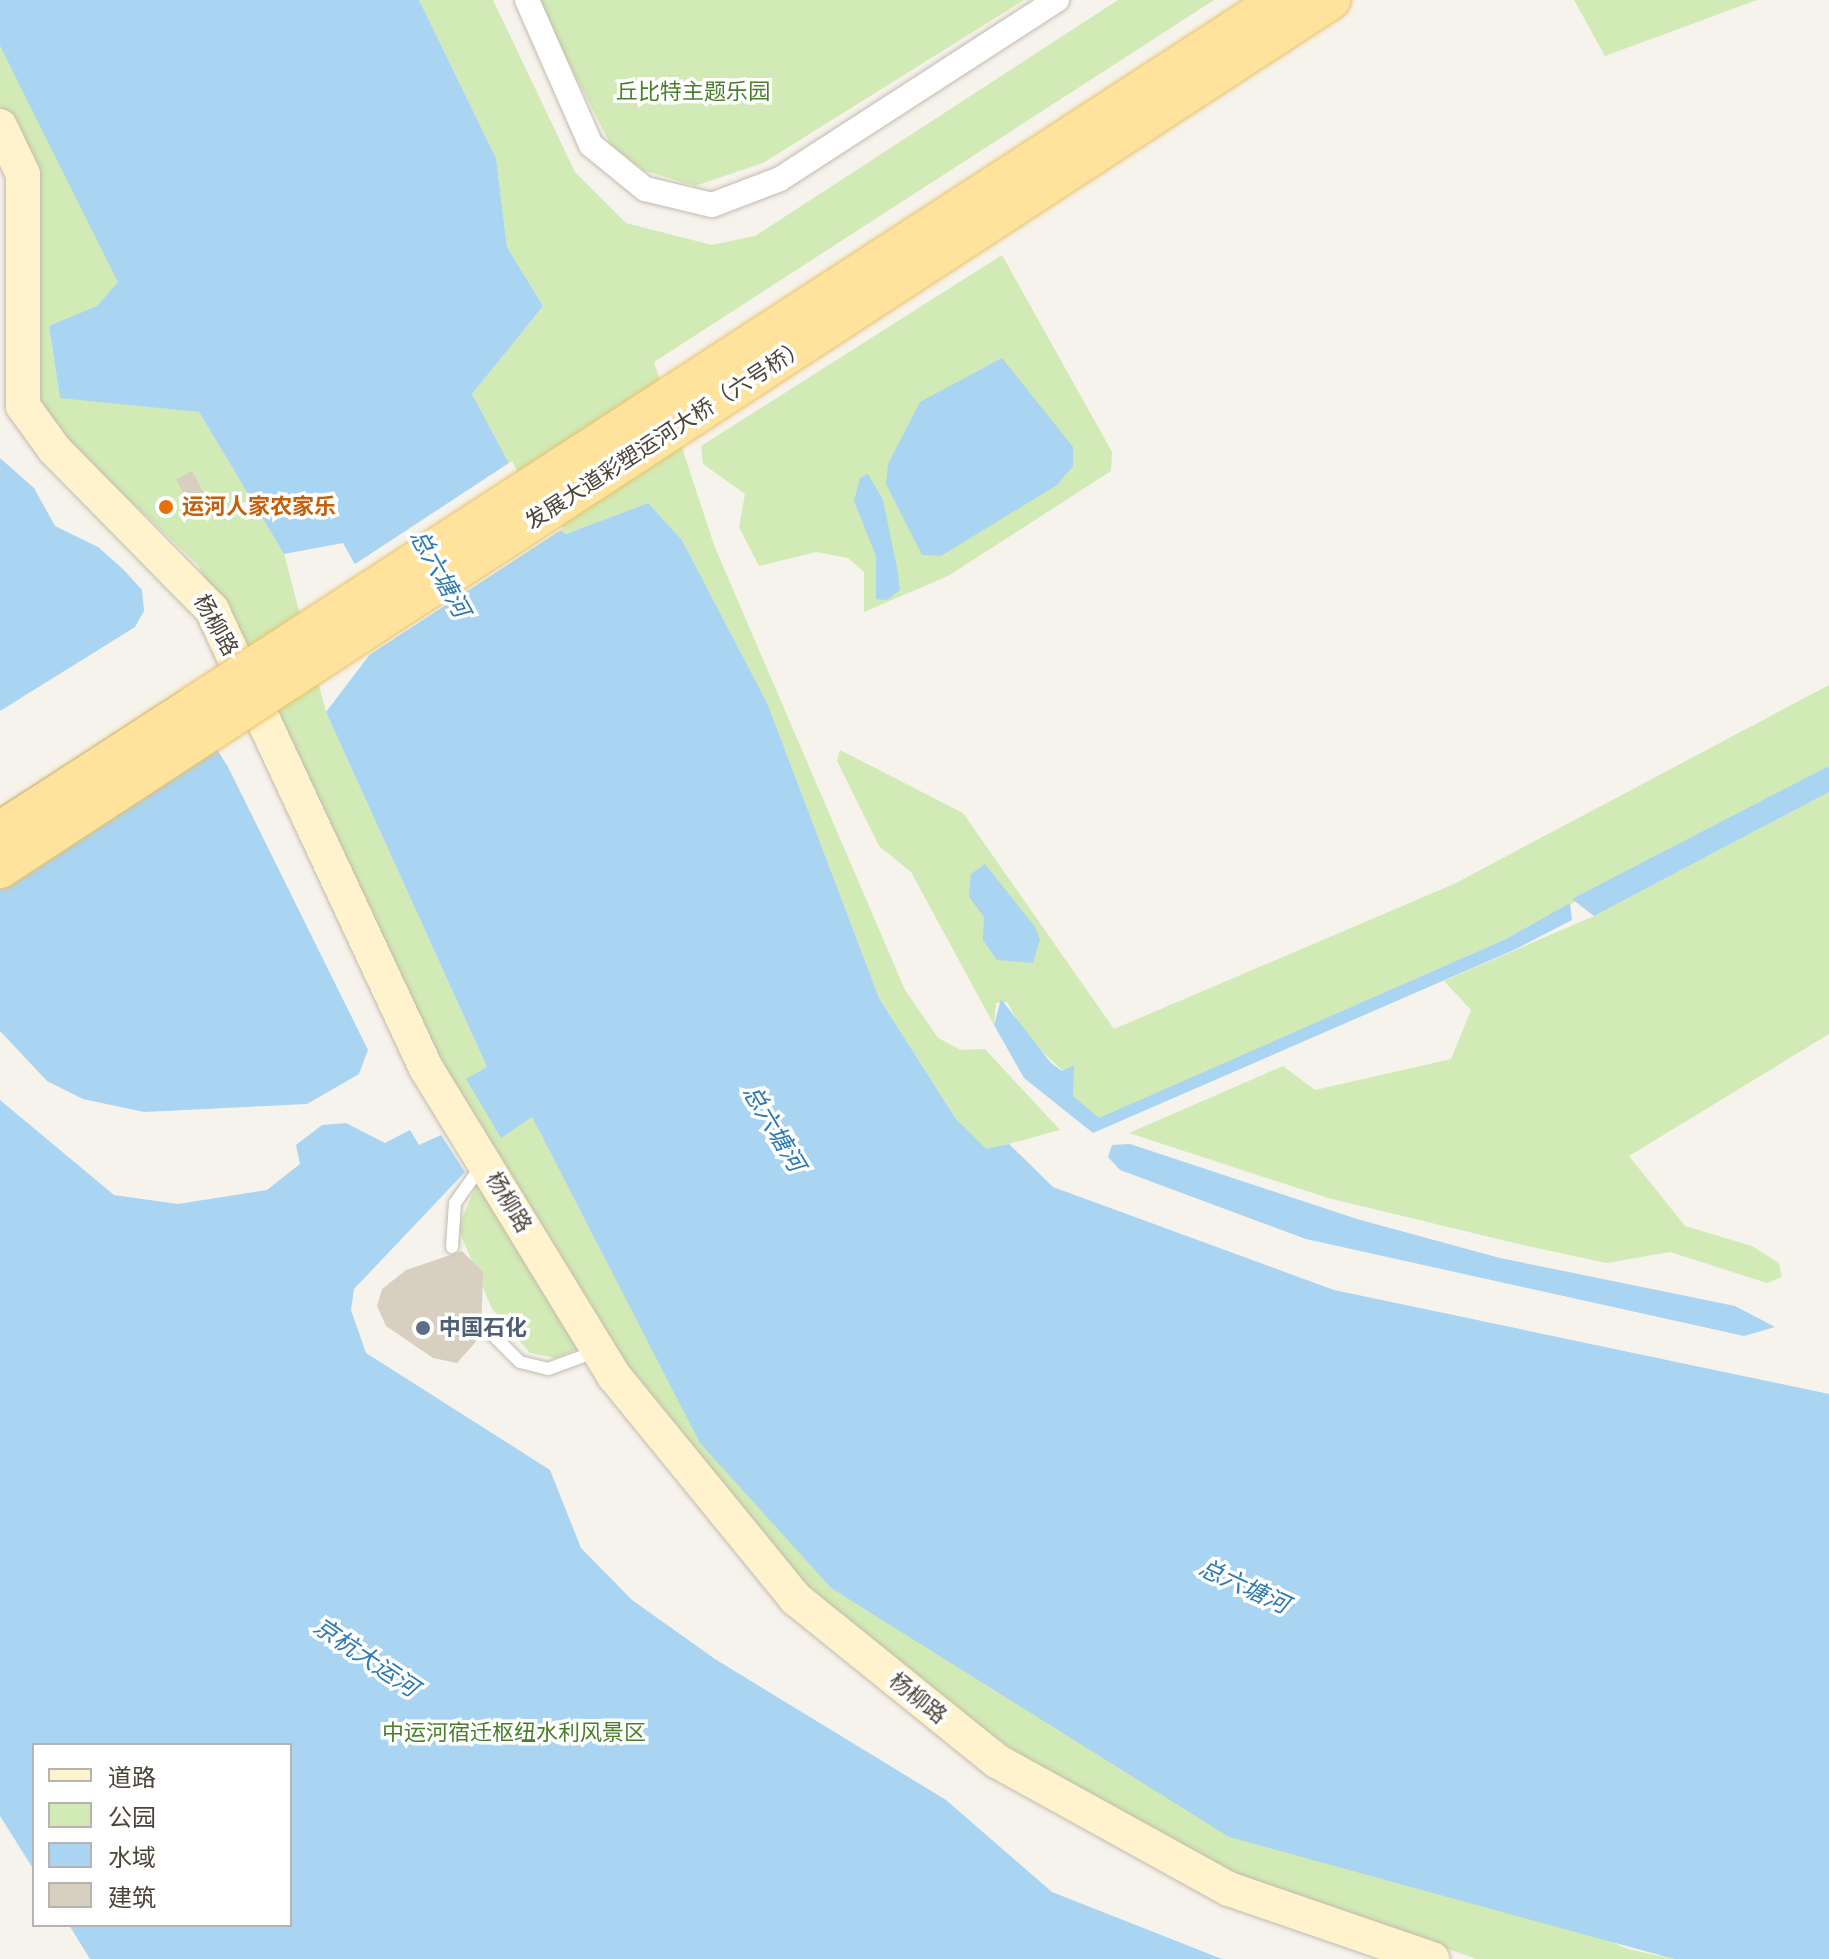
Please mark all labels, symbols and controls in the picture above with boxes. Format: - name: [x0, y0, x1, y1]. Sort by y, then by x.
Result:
- park label: 丘比特主题乐园: [616, 79, 770, 105]
- street label: 发展大道彩塑运河大桥（六号桥）: [520, 333, 812, 535]
- place label: 运河人家农家乐: [182, 494, 336, 520]
- marker: 运河人家农家乐: [157, 498, 175, 516]
- water label: 总六塘河: [404, 524, 476, 622]
- street label: 杨柳路: [188, 590, 244, 660]
- water label: 总六塘河: [737, 1079, 811, 1177]
- street label: 杨柳路: [481, 1167, 537, 1237]
- place label: 中国石化: [439, 1315, 527, 1341]
- marker: 中国石化: [414, 1319, 432, 1337]
- water label: 总六塘河: [1194, 1553, 1294, 1619]
- water label: 京杭大运河: [308, 1612, 424, 1702]
- street label: 杨柳路: [884, 1667, 952, 1729]
- park label: 中运河宿迁枢纽水利风景区: [382, 1720, 646, 1746]
- legend: [32, 1743, 292, 1927]
- text: 道路: [108, 1762, 156, 1792]
- text: 公园: [108, 1802, 156, 1832]
- text: 水域: [108, 1842, 156, 1872]
- text: 建筑: [108, 1882, 156, 1912]

